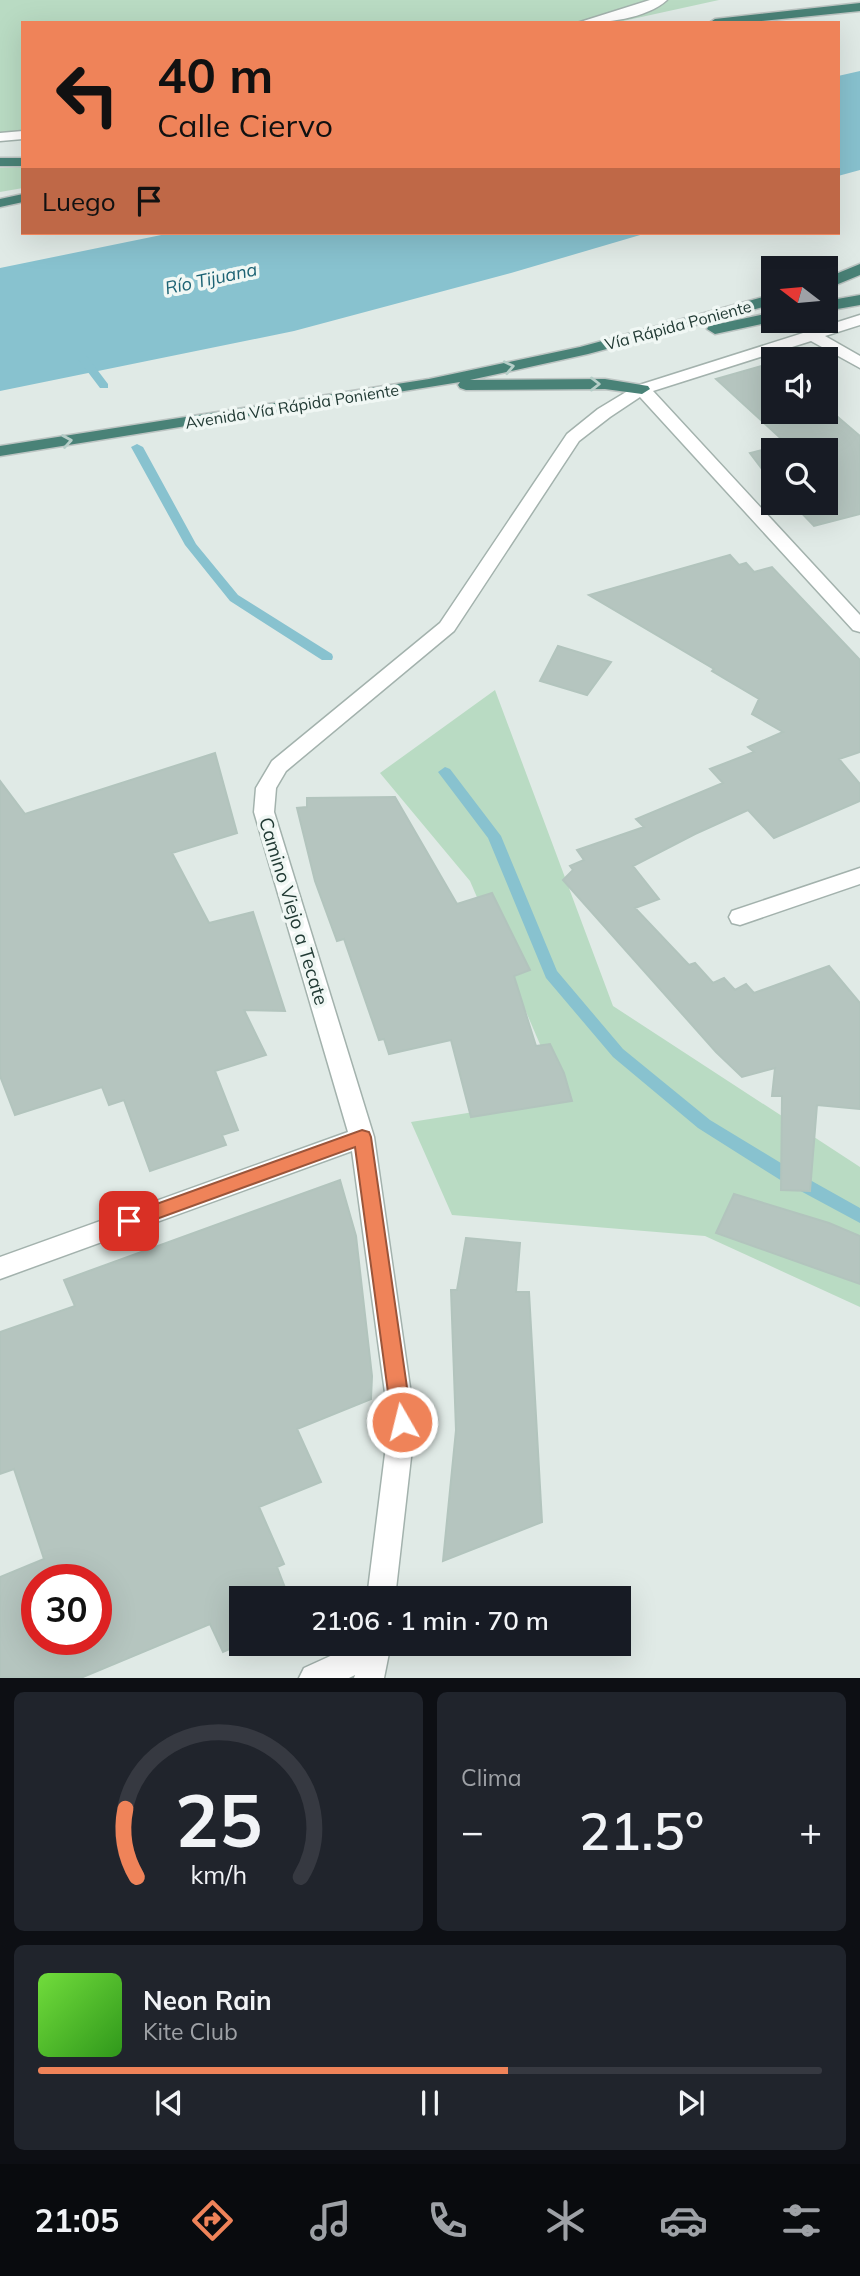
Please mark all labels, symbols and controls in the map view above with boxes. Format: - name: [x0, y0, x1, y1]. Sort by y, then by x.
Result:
- text: 40 m: [157, 44, 273, 105]
- icon: left: [42, 49, 133, 140]
- text: Calle Ciervo: [157, 105, 333, 145]
- icon: arrive: [130, 182, 168, 220]
- text: Luego: [42, 185, 116, 218]
- north arrow: [761, 256, 838, 332]
- map controls: [761, 256, 838, 515]
- water label: Río Tijuana: [163, 257, 259, 300]
- street label: Vía Rápida Poniente: [603, 296, 753, 354]
- button: sound: [761, 347, 838, 424]
- one-way arrow: [503, 360, 515, 375]
- one-way arrow: [591, 376, 601, 392]
- street label: Avenida Vía Rápida Poniente: [184, 379, 400, 433]
- one-way arrow: [62, 434, 73, 449]
- button: search: [761, 438, 838, 515]
- street label: Camino Viejo a Tecate: [254, 814, 334, 1008]
- pin: [99, 1191, 159, 1251]
- icon: arrive: [110, 1202, 148, 1240]
- position arrow: [365, 1385, 439, 1459]
- speed limit sign: 30: [21, 1564, 112, 1655]
- text: 21:06 · 1 min · 70 m: [311, 1604, 549, 1637]
- text: Clima: [461, 1763, 522, 1792]
- text: 25: [175, 1775, 262, 1866]
- text: 21.5°: [579, 1798, 704, 1863]
- text: −: [461, 1807, 484, 1855]
- text: +: [799, 1807, 822, 1855]
- text: km/h: [190, 1859, 247, 1890]
- text: Neon Rain: [143, 1984, 272, 2017]
- text: Kite Club: [143, 2017, 238, 2046]
- icon: previous: [150, 2084, 188, 2122]
- icon: pause: [411, 2084, 449, 2122]
- icon: next: [672, 2084, 710, 2122]
- icon: directions: [188, 2196, 237, 2245]
- icon: music: [306, 2196, 355, 2245]
- icon: phone: [423, 2196, 472, 2245]
- icon: climate: [541, 2196, 590, 2245]
- icon: car: [659, 2196, 708, 2245]
- icon: filters: [777, 2196, 826, 2245]
- text: 21:05: [34, 2200, 119, 2240]

